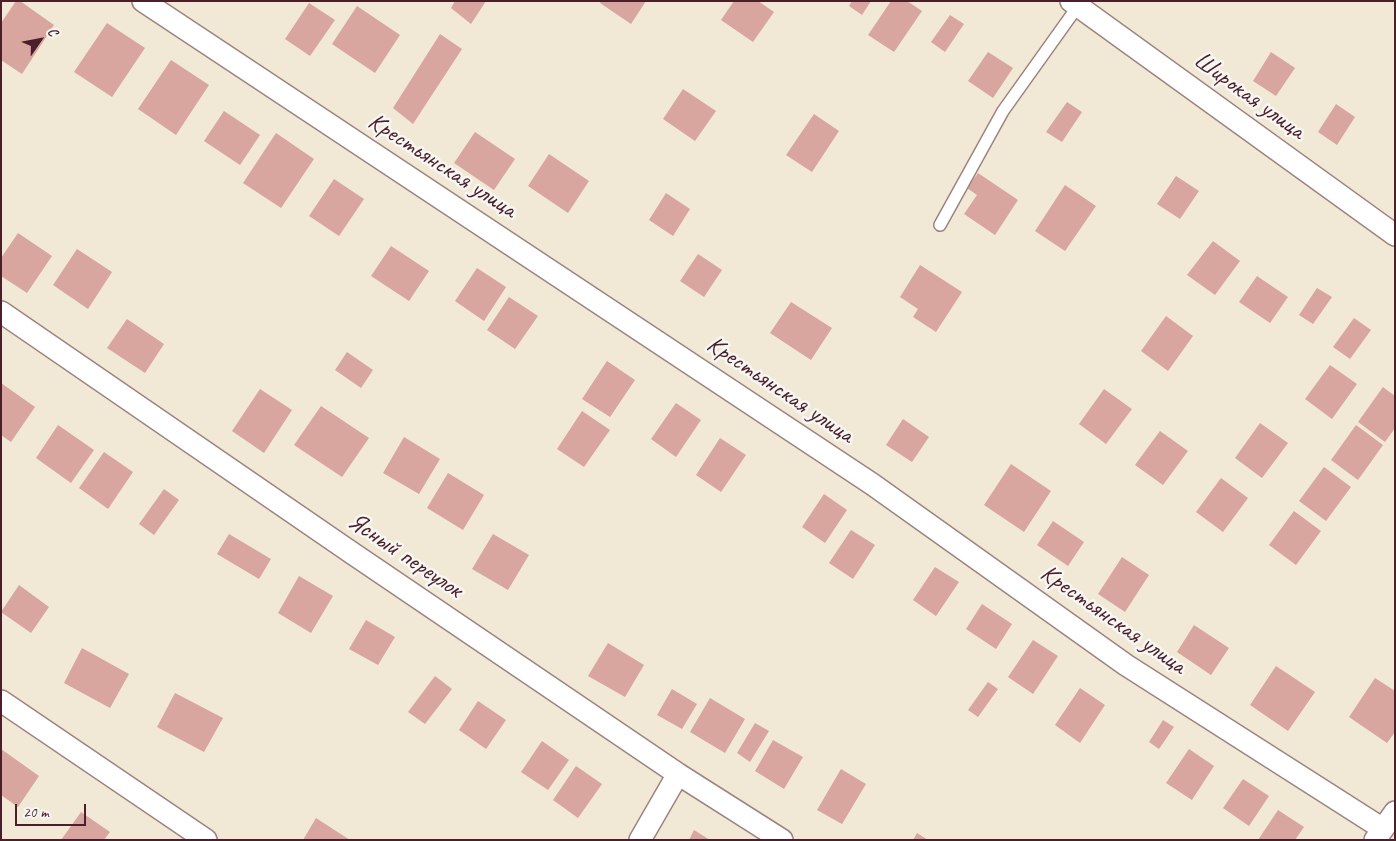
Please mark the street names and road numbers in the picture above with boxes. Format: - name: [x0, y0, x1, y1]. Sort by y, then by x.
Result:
- street label: Широкая улица: [1187, 46, 1311, 146]
- street label: Крестьянская улица: [362, 107, 522, 225]
- street label: Крестьянская улица: [701, 330, 859, 450]
- street label: Ясный переулок: [342, 507, 468, 605]
- street label: Крестьянская улица: [1034, 559, 1192, 681]

